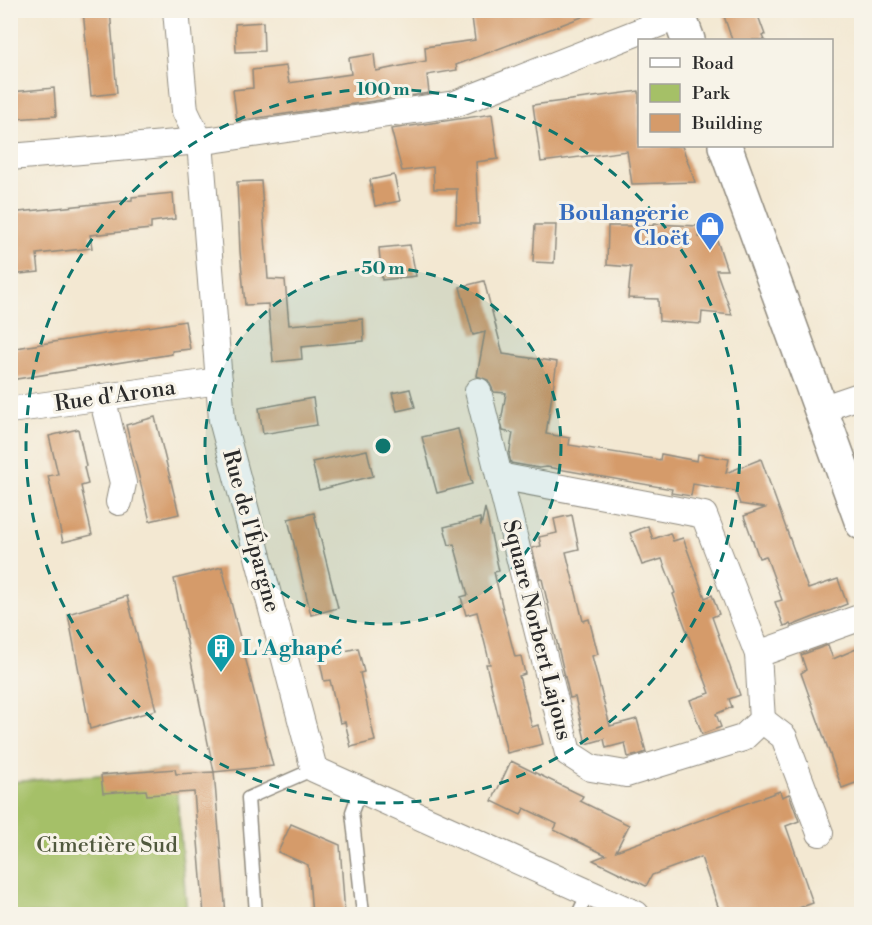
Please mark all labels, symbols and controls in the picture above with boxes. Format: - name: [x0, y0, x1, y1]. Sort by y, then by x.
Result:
- legend: [638, 39, 833, 147]
- text: Road: [692, 52, 735, 75]
- text: 100 m: [356, 78, 410, 101]
- text: Park: [692, 82, 731, 105]
- text: Building: [691, 112, 763, 135]
- place label: Boulangerie Cloët: [559, 200, 689, 252]
- shop icon: Boulangerie Cloët: [694, 210, 726, 252]
- text: 50 m: [361, 257, 405, 280]
- street label: Rue d'Arona: [53, 374, 178, 418]
- centre of rings: [373, 436, 393, 456]
- street label: Rue de l'Épargne: [216, 447, 287, 615]
- street label: Square Norbert Lajous: [497, 517, 577, 743]
- building icon: L'Aghapé: [205, 632, 237, 674]
- place label: L'Aghapé: [242, 635, 343, 662]
- park label: Cimetière Sud: [36, 832, 178, 859]

